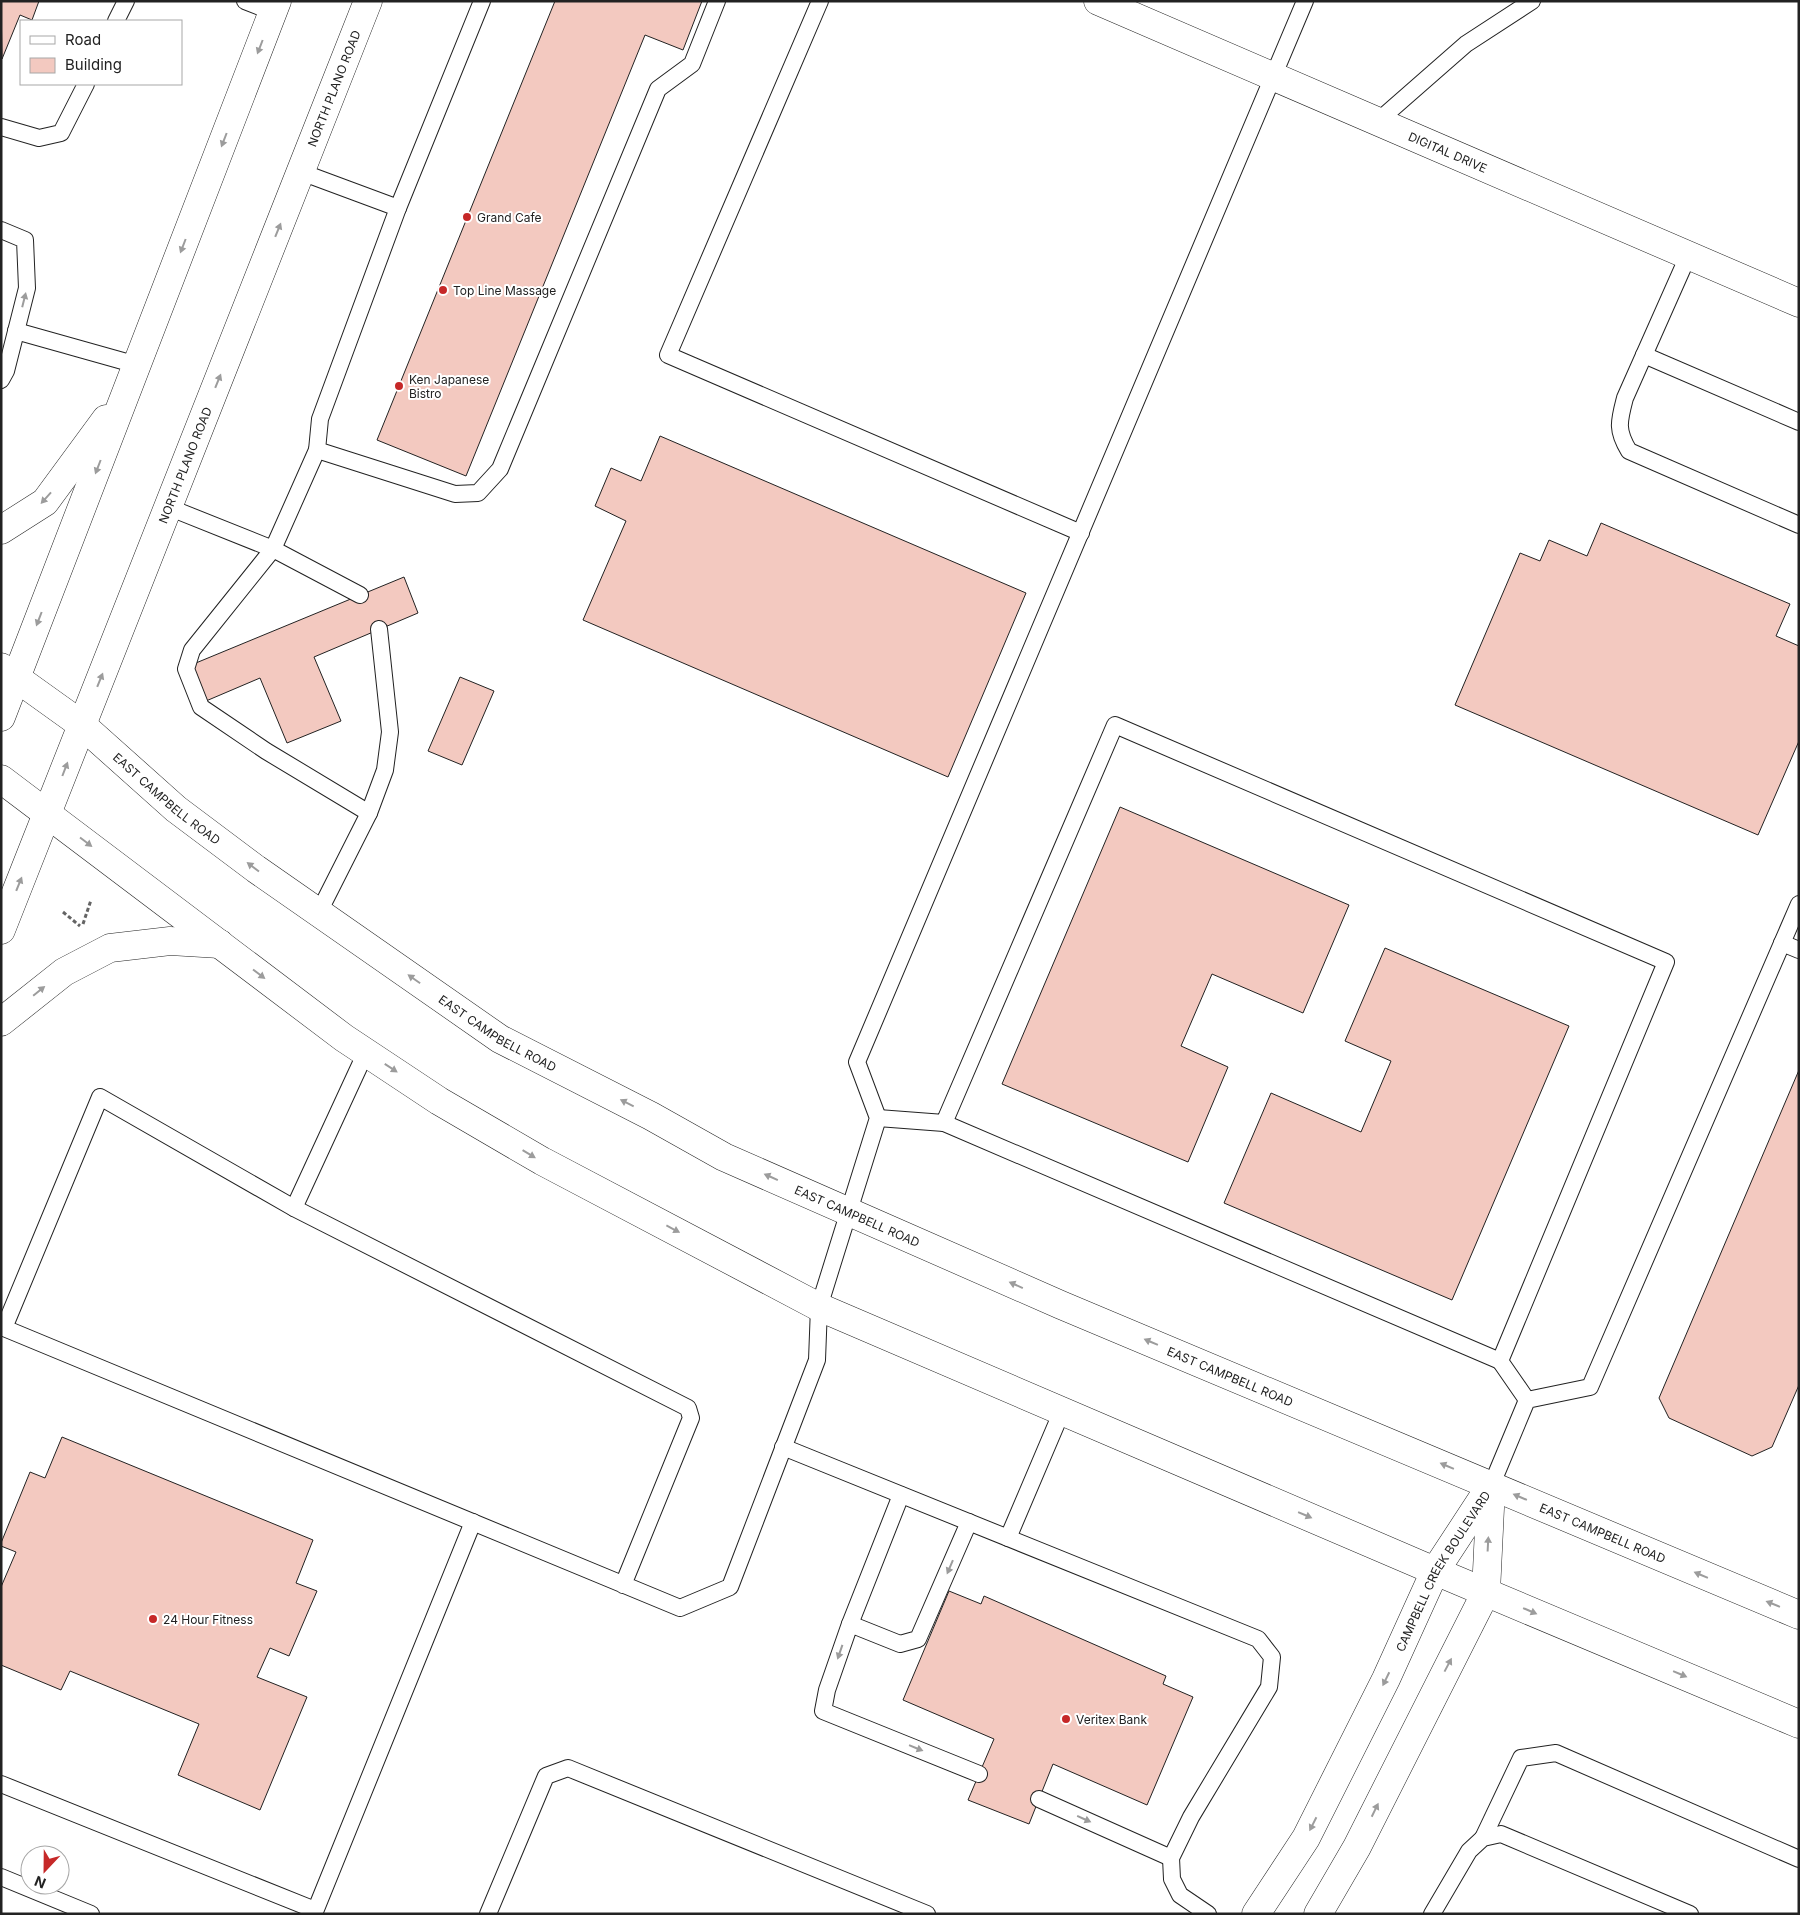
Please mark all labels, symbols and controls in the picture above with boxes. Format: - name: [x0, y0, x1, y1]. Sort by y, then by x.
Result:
- legend: [20, 20, 182, 85]
- street label: NORTH PLANO ROAD: [304, 28, 363, 149]
- text: Road: [65, 30, 101, 49]
- one-way arrow: [256, 40, 264, 55]
- text: Building: [65, 55, 122, 74]
- street label: DIGITAL DRIVE: [1406, 128, 1490, 175]
- one-way arrow: [220, 133, 228, 148]
- place label: Grand Cafe: [477, 210, 542, 225]
- marker: Grand Cafe: [461, 211, 473, 223]
- one-way arrow: [275, 222, 282, 237]
- one-way arrow: [179, 239, 187, 254]
- place label: Top Line Massage: [453, 283, 556, 298]
- marker: Top Line Massage: [437, 284, 449, 296]
- one-way arrow: [20, 292, 28, 307]
- place label: Ken Japanese Bistro: [409, 372, 489, 401]
- one-way arrow: [214, 373, 222, 388]
- marker: Ken Japanese Bistro: [393, 380, 405, 392]
- street label: NORTH PLANO ROAD: [155, 405, 214, 525]
- one-way arrow: [94, 460, 101, 475]
- one-way arrow: [41, 492, 52, 505]
- one-way arrow: [35, 612, 43, 627]
- one-way arrow: [96, 672, 104, 687]
- street label: EAST CAMPBELL ROAD: [110, 749, 224, 847]
- one-way arrow: [61, 761, 69, 776]
- one-way arrow: [79, 836, 92, 847]
- one-way arrow: [246, 862, 260, 872]
- one-way arrow: [15, 876, 23, 891]
- one-way arrow: [252, 968, 265, 979]
- one-way arrow: [408, 974, 421, 984]
- one-way arrow: [32, 986, 45, 997]
- street label: EAST CAMPBELL ROAD: [436, 991, 559, 1074]
- one-way arrow: [384, 1064, 397, 1073]
- one-way arrow: [619, 1099, 634, 1107]
- one-way arrow: [522, 1149, 535, 1158]
- one-way arrow: [764, 1173, 778, 1181]
- street label: EAST CAMPBELL ROAD: [793, 1182, 922, 1250]
- one-way arrow: [665, 1225, 680, 1233]
- one-way arrow: [1009, 1281, 1023, 1289]
- one-way arrow: [1144, 1338, 1158, 1346]
- street label: EAST CAMPBELL ROAD: [1165, 1343, 1296, 1409]
- one-way arrow: [1440, 1461, 1454, 1469]
- street label: CAMPBELL CREEK BOULEVARD: [1392, 1488, 1493, 1654]
- one-way arrow: [1513, 1492, 1527, 1500]
- street label: EAST CAMPBELL ROAD: [1538, 1499, 1668, 1566]
- one-way arrow: [1298, 1512, 1312, 1520]
- one-way arrow: [1485, 1535, 1493, 1551]
- one-way arrow: [946, 1560, 954, 1575]
- one-way arrow: [1694, 1570, 1709, 1578]
- one-way arrow: [1765, 1600, 1780, 1608]
- one-way arrow: [1523, 1608, 1538, 1615]
- place label: 24 Hour Fitness: [163, 1612, 253, 1627]
- marker: 24 Hour Fitness: [147, 1613, 159, 1625]
- one-way arrow: [836, 1644, 844, 1659]
- one-way arrow: [1444, 1657, 1452, 1672]
- one-way arrow: [1673, 1670, 1688, 1678]
- one-way arrow: [1381, 1672, 1389, 1686]
- place label: Veritex Bank: [1076, 1712, 1147, 1727]
- marker: Veritex Bank: [1060, 1713, 1072, 1725]
- one-way arrow: [909, 1745, 924, 1753]
- one-way arrow: [1371, 1803, 1379, 1817]
- one-way arrow: [1077, 1816, 1091, 1824]
- one-way arrow: [1309, 1817, 1317, 1831]
- north arrow: [20, 1845, 70, 1895]
- text: N: [32, 1873, 48, 1892]

